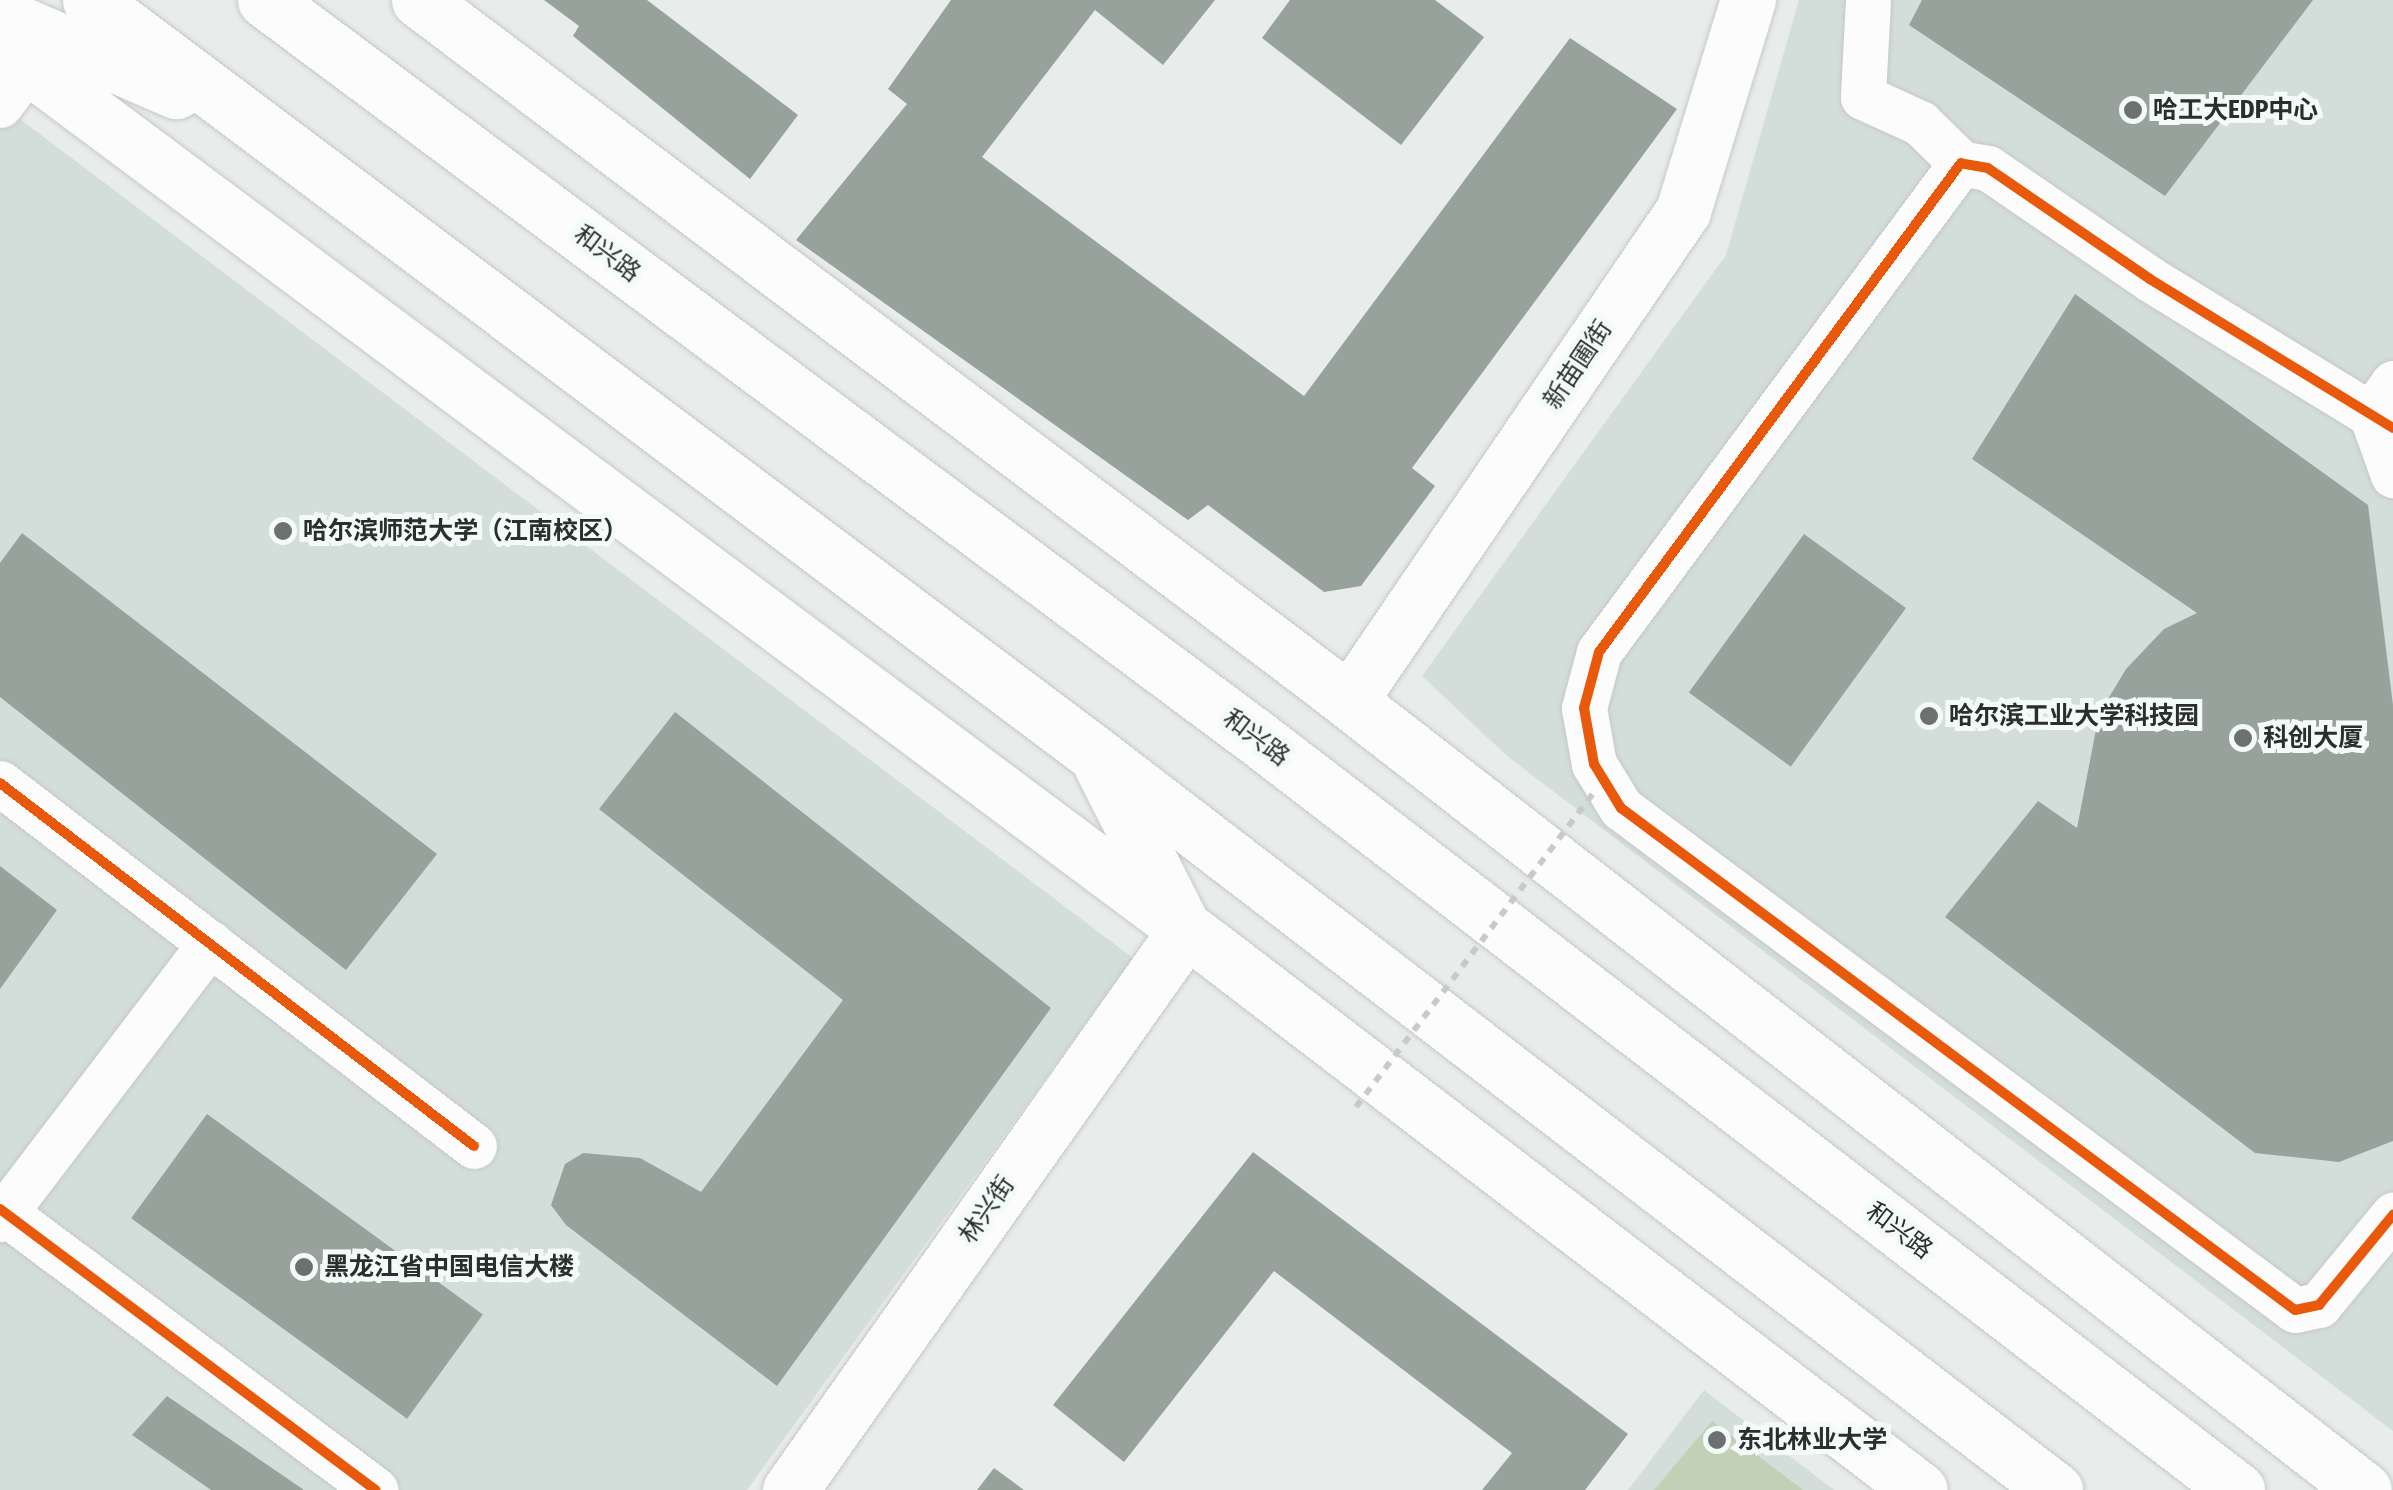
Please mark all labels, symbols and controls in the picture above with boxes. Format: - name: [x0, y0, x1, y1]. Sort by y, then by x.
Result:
- place label: 哈工大EDP中心: [2153, 95, 2318, 125]
- marker: 哈工大EDP中心: [2122, 99, 2144, 121]
- street label: 和兴路: [568, 219, 646, 289]
- street label: 新苗圃街: [1538, 315, 1618, 415]
- place label: 哈尔滨师范大学（江南校区）: [303, 516, 628, 546]
- marker: 哈尔滨师范大学（江南校区）: [272, 520, 294, 542]
- place label: 哈尔滨工业大学科技园: [1949, 701, 2199, 731]
- street label: 和兴路: [1217, 703, 1295, 773]
- marker: 哈尔滨工业大学科技园: [1918, 705, 1940, 727]
- place label: 科创大厦: [2263, 723, 2363, 753]
- marker: 科创大厦: [2232, 727, 2254, 749]
- street label: 林兴街: [953, 1171, 1021, 1249]
- street label: 和兴路: [1860, 1196, 1938, 1266]
- place label: 黑龙江省中国电信大楼: [324, 1252, 574, 1282]
- marker: 黑龙江省中国电信大楼: [293, 1256, 315, 1278]
- place label: 东北林业大学: [1737, 1425, 1887, 1455]
- marker: 东北林业大学: [1706, 1429, 1728, 1451]

